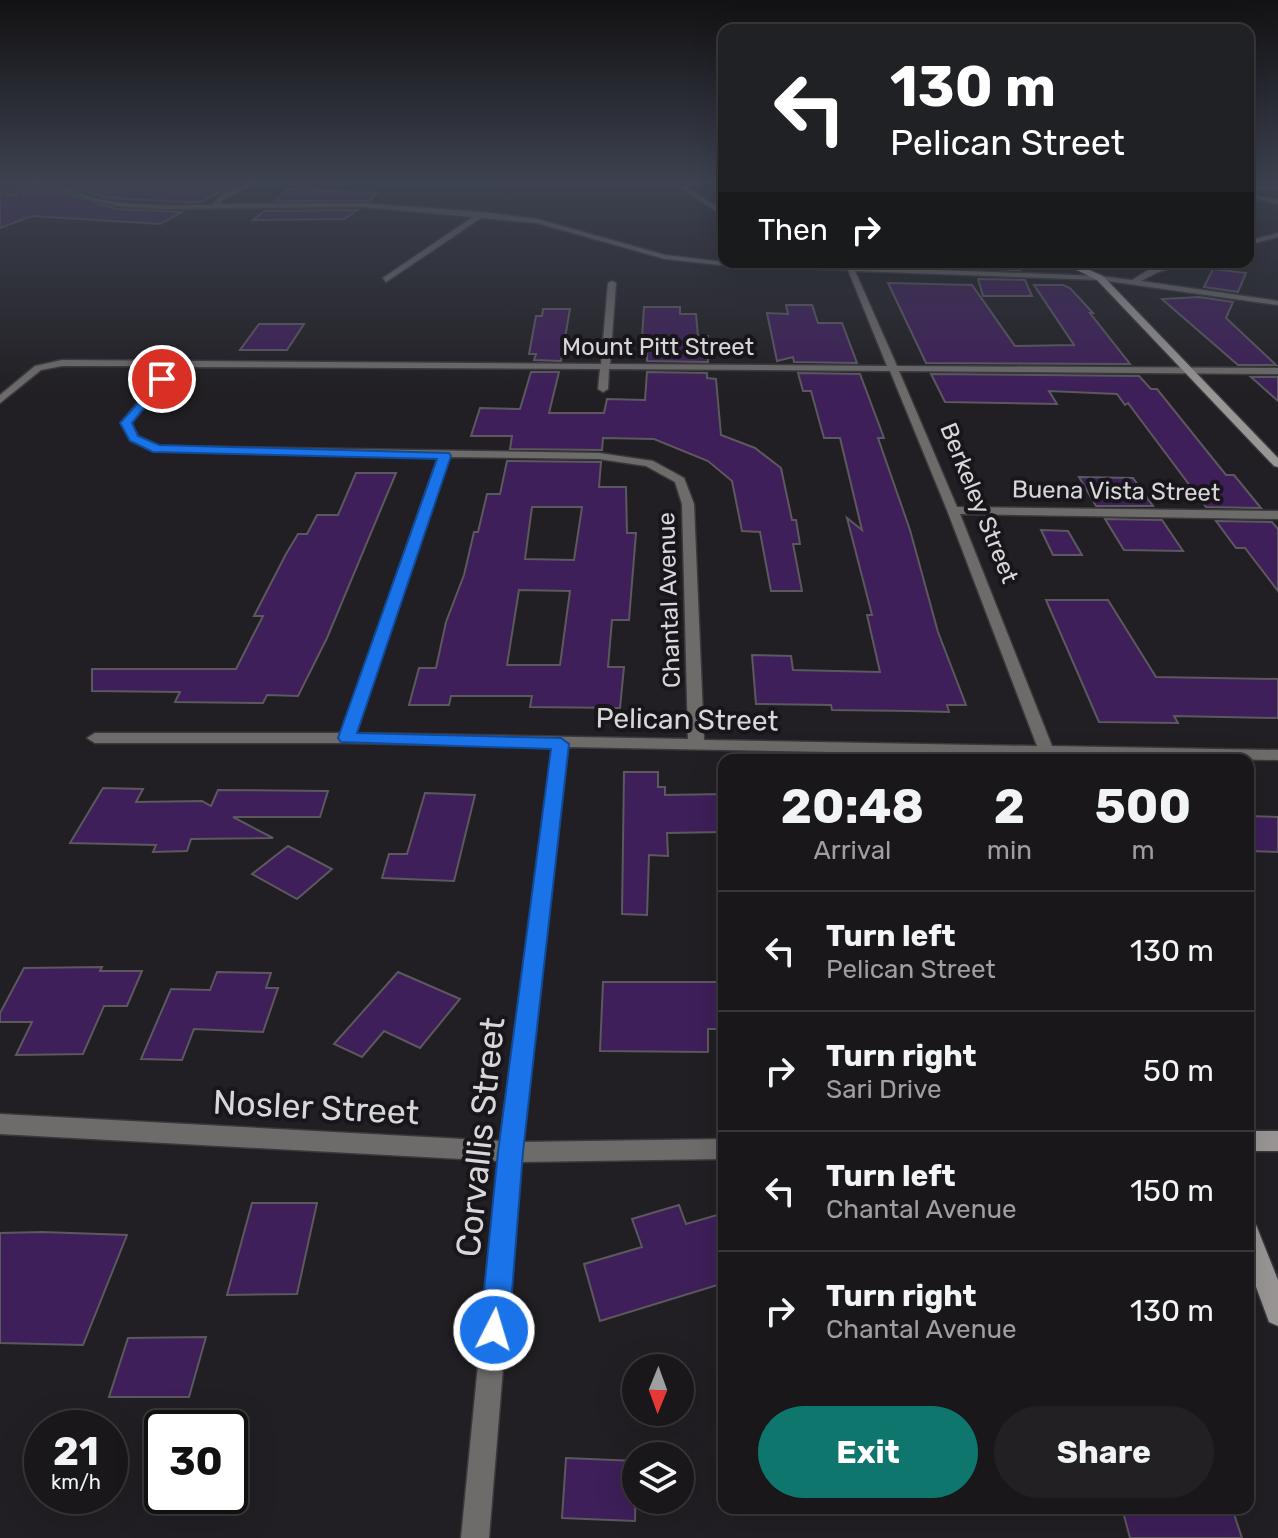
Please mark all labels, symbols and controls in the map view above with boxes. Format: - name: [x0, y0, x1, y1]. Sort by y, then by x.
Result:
- text: 130 m: [890, 54, 1056, 120]
- icon: left: [758, 56, 862, 160]
- text: Pelican Street: [890, 121, 1125, 164]
- icon: right: [844, 208, 888, 252]
- text: Then: [758, 212, 828, 248]
- street label: Mount Pitt Street: [562, 333, 754, 361]
- pin: [128, 345, 196, 413]
- icon: arrive: [140, 357, 184, 401]
- street label: Berkeley Street: [934, 419, 1024, 587]
- street label: Buena Vista Street: [1012, 475, 1220, 507]
- street label: Chantal Avenue: [652, 512, 686, 688]
- street label: Pelican Street: [595, 701, 779, 738]
- text: 20:48: [781, 778, 924, 835]
- text: 2: [994, 778, 1025, 835]
- text: 500: [1095, 778, 1191, 835]
- text: Arrival: [813, 835, 891, 866]
- text: min: [987, 835, 1032, 866]
- text: m: [1131, 835, 1155, 866]
- text: Turn left: [826, 918, 956, 954]
- icon: left: [758, 929, 802, 973]
- text: 130 m: [1130, 933, 1214, 969]
- text: Pelican Street: [826, 954, 996, 985]
- street label: Corvallis Street: [448, 1015, 513, 1259]
- text: Turn right: [826, 1038, 977, 1074]
- icon: right: [758, 1049, 802, 1093]
- text: 50 m: [1143, 1053, 1214, 1089]
- text: Sari Drive: [826, 1074, 942, 1105]
- street label: Nosler Street: [212, 1082, 420, 1133]
- text: Turn left: [826, 1158, 956, 1194]
- icon: left: [758, 1169, 802, 1213]
- text: 150 m: [1130, 1173, 1214, 1209]
- text: Chantal Avenue: [826, 1194, 1017, 1225]
- text: Turn right: [826, 1278, 977, 1314]
- position arrow: [452, 1288, 536, 1372]
- icon: right: [758, 1289, 802, 1333]
- text: 130 m: [1130, 1293, 1214, 1329]
- text: Chantal Avenue: [826, 1314, 1017, 1345]
- north arrow: [622, 1354, 694, 1426]
- map controls: [622, 1354, 694, 1514]
- button: Exit: [758, 1406, 978, 1498]
- button: Share: [994, 1406, 1214, 1498]
- speed limit sign: 30: [144, 1410, 248, 1514]
- text: 21: [53, 1428, 99, 1475]
- button: layers: [622, 1442, 694, 1514]
- text: km/h: [51, 1470, 101, 1494]

